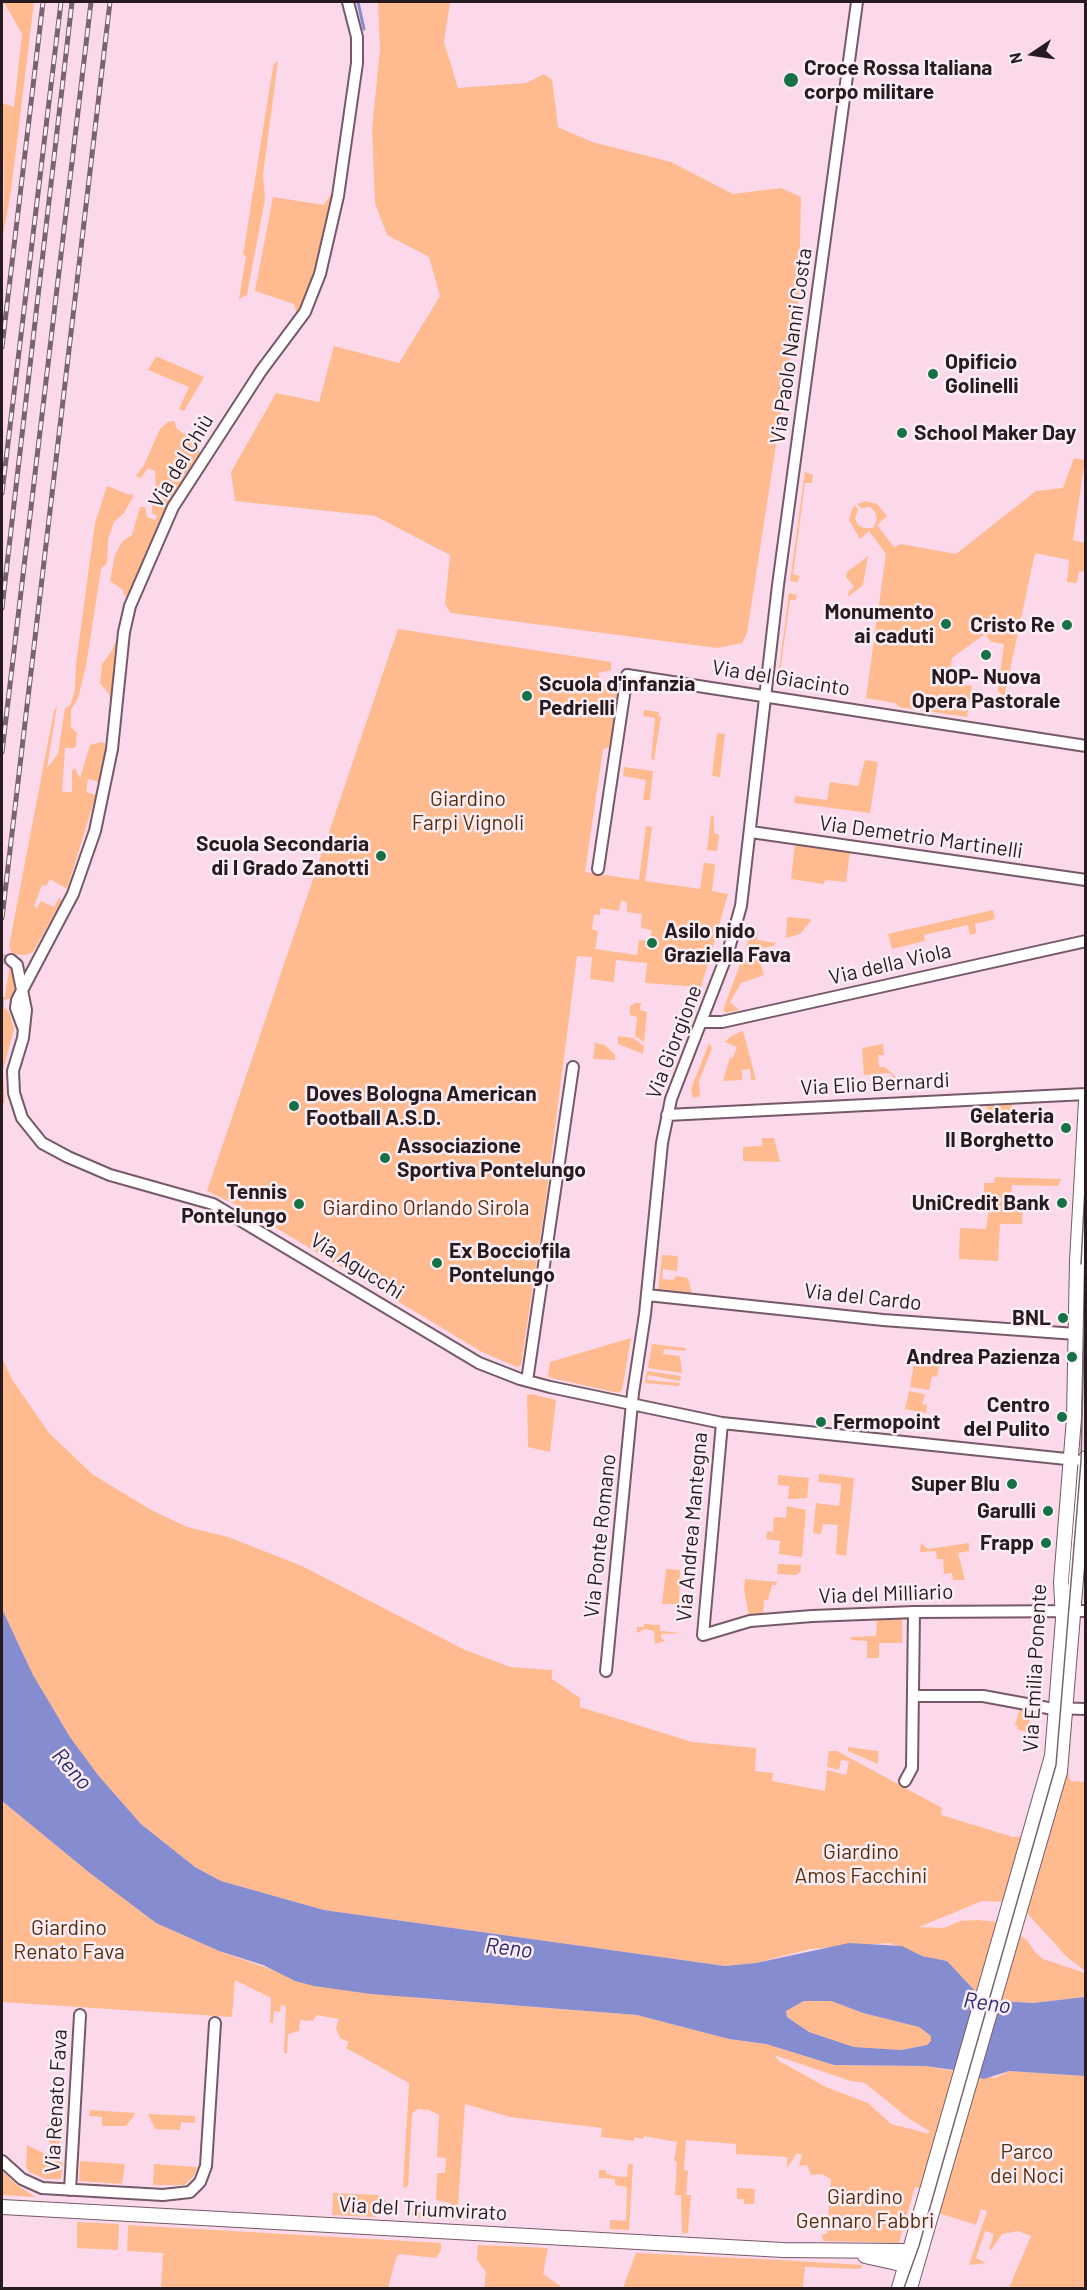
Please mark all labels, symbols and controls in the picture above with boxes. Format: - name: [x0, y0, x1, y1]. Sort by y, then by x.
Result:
- north arrow: [1003, 24, 1063, 84]
- text: N: [1005, 51, 1025, 65]
- place label: Croce Rossa Italiana corpo militare: [804, 55, 992, 105]
- marker: Croce Rossa Italiana corpo militare: [782, 71, 800, 89]
- street label: Via Paolo Nanni Costa: [765, 246, 817, 446]
- place label: Opificio Golinelli: [945, 349, 1018, 399]
- marker: Opificio Golinelli: [926, 367, 940, 381]
- street label: Via del Chiù: [143, 409, 219, 513]
- place label: School Maker Day: [914, 420, 1076, 446]
- marker: School Maker Day: [895, 426, 909, 440]
- place label: Monumento ai caduti: [824, 599, 934, 649]
- place label: Cristo Re: [970, 612, 1055, 638]
- marker: Monumento ai caduti: [939, 617, 953, 631]
- marker: Cristo Re: [1060, 618, 1074, 632]
- marker: NOP- Nuova Opera Pastorale: [979, 648, 993, 662]
- street label: Via del Giacinto: [710, 655, 852, 701]
- place label: NOP- Nuova Opera Pastorale: [912, 664, 1060, 714]
- place label: Scuola d'infanzia Pedrielli: [539, 671, 695, 721]
- marker: Scuola d'infanzia Pedrielli: [520, 689, 534, 703]
- park label: Giardino Farpi Vignoli: [412, 786, 524, 836]
- street label: Via Demetrio Martinelli: [818, 810, 1024, 864]
- place label: Scuola Secondaria di I Grado Zanotti: [196, 831, 369, 881]
- marker: Scuola Secondaria di I Grado Zanotti: [374, 849, 388, 863]
- place label: Asilo nido Graziella Fava: [664, 918, 791, 968]
- marker: Asilo nido Graziella Fava: [645, 936, 659, 950]
- street label: Via della Viola: [826, 938, 954, 990]
- street label: Via Giorgione: [641, 981, 707, 1103]
- street label: Via Elio Bernardi: [800, 1068, 950, 1100]
- place label: Doves Bologna American Football A.S.D.: [306, 1081, 537, 1131]
- marker: Doves Bologna American Football A.S.D.: [287, 1099, 301, 1113]
- place label: Gelateria Il Borghetto: [945, 1103, 1054, 1153]
- marker: Gelateria Il Borghetto: [1059, 1121, 1073, 1135]
- place label: Associazione Sportiva Pontelungo: [397, 1133, 586, 1183]
- marker: Associazione Sportiva Pontelungo: [378, 1151, 392, 1165]
- place label: Tennis Pontelungo: [181, 1179, 287, 1229]
- place label: UniCredit Bank: [912, 1190, 1050, 1216]
- park label: Giardino Orlando Sirola: [323, 1195, 529, 1221]
- marker: UniCredit Bank: [1055, 1196, 1069, 1210]
- marker: Tennis Pontelungo: [292, 1197, 306, 1211]
- street label: Via Agucchi: [305, 1227, 409, 1305]
- place label: Ex Bocciofila Pontelungo: [449, 1238, 571, 1288]
- marker: Ex Bocciofila Pontelungo: [430, 1256, 444, 1270]
- street label: Via del Cardo: [803, 1278, 923, 1316]
- place label: BNL: [1012, 1305, 1051, 1331]
- marker: BNL: [1056, 1311, 1070, 1325]
- place label: Andrea Pazienza: [906, 1344, 1060, 1370]
- marker: Andrea Pazienza: [1065, 1350, 1079, 1364]
- place label: Centro del Pulito: [963, 1392, 1050, 1442]
- place label: Fermopoint: [833, 1409, 941, 1435]
- marker: Centro del Pulito: [1055, 1410, 1069, 1424]
- marker: Fermopoint: [814, 1415, 828, 1429]
- street label: Via Andrea Mantegna: [671, 1431, 713, 1623]
- street label: Via Ponte Romano: [579, 1453, 621, 1619]
- place label: Super Blu: [911, 1471, 1000, 1497]
- marker: Super Blu: [1005, 1477, 1019, 1491]
- place label: Garulli: [977, 1498, 1036, 1524]
- marker: Garulli: [1041, 1504, 1055, 1518]
- place label: Frapp: [980, 1530, 1034, 1556]
- marker: Frapp: [1039, 1536, 1053, 1550]
- street label: Via del Milliario: [818, 1579, 954, 1609]
- street label: Via Emilia Ponente: [1018, 1583, 1052, 1753]
- water label: Reno: [46, 1743, 98, 1795]
- park label: Giardino Amos Facchini: [795, 1839, 927, 1889]
- park label: Giardino Renato Fava: [13, 1915, 125, 1965]
- water label: Reno: [484, 1932, 534, 1964]
- water label: Reno: [962, 1987, 1012, 2019]
- street label: Via Renato Fava: [40, 2028, 72, 2174]
- park label: Parco dei Noci: [990, 2139, 1064, 2189]
- park label: Giardino Gennaro Fabbri: [796, 2184, 934, 2234]
- street label: Via del Triumvirato: [338, 2192, 508, 2226]

